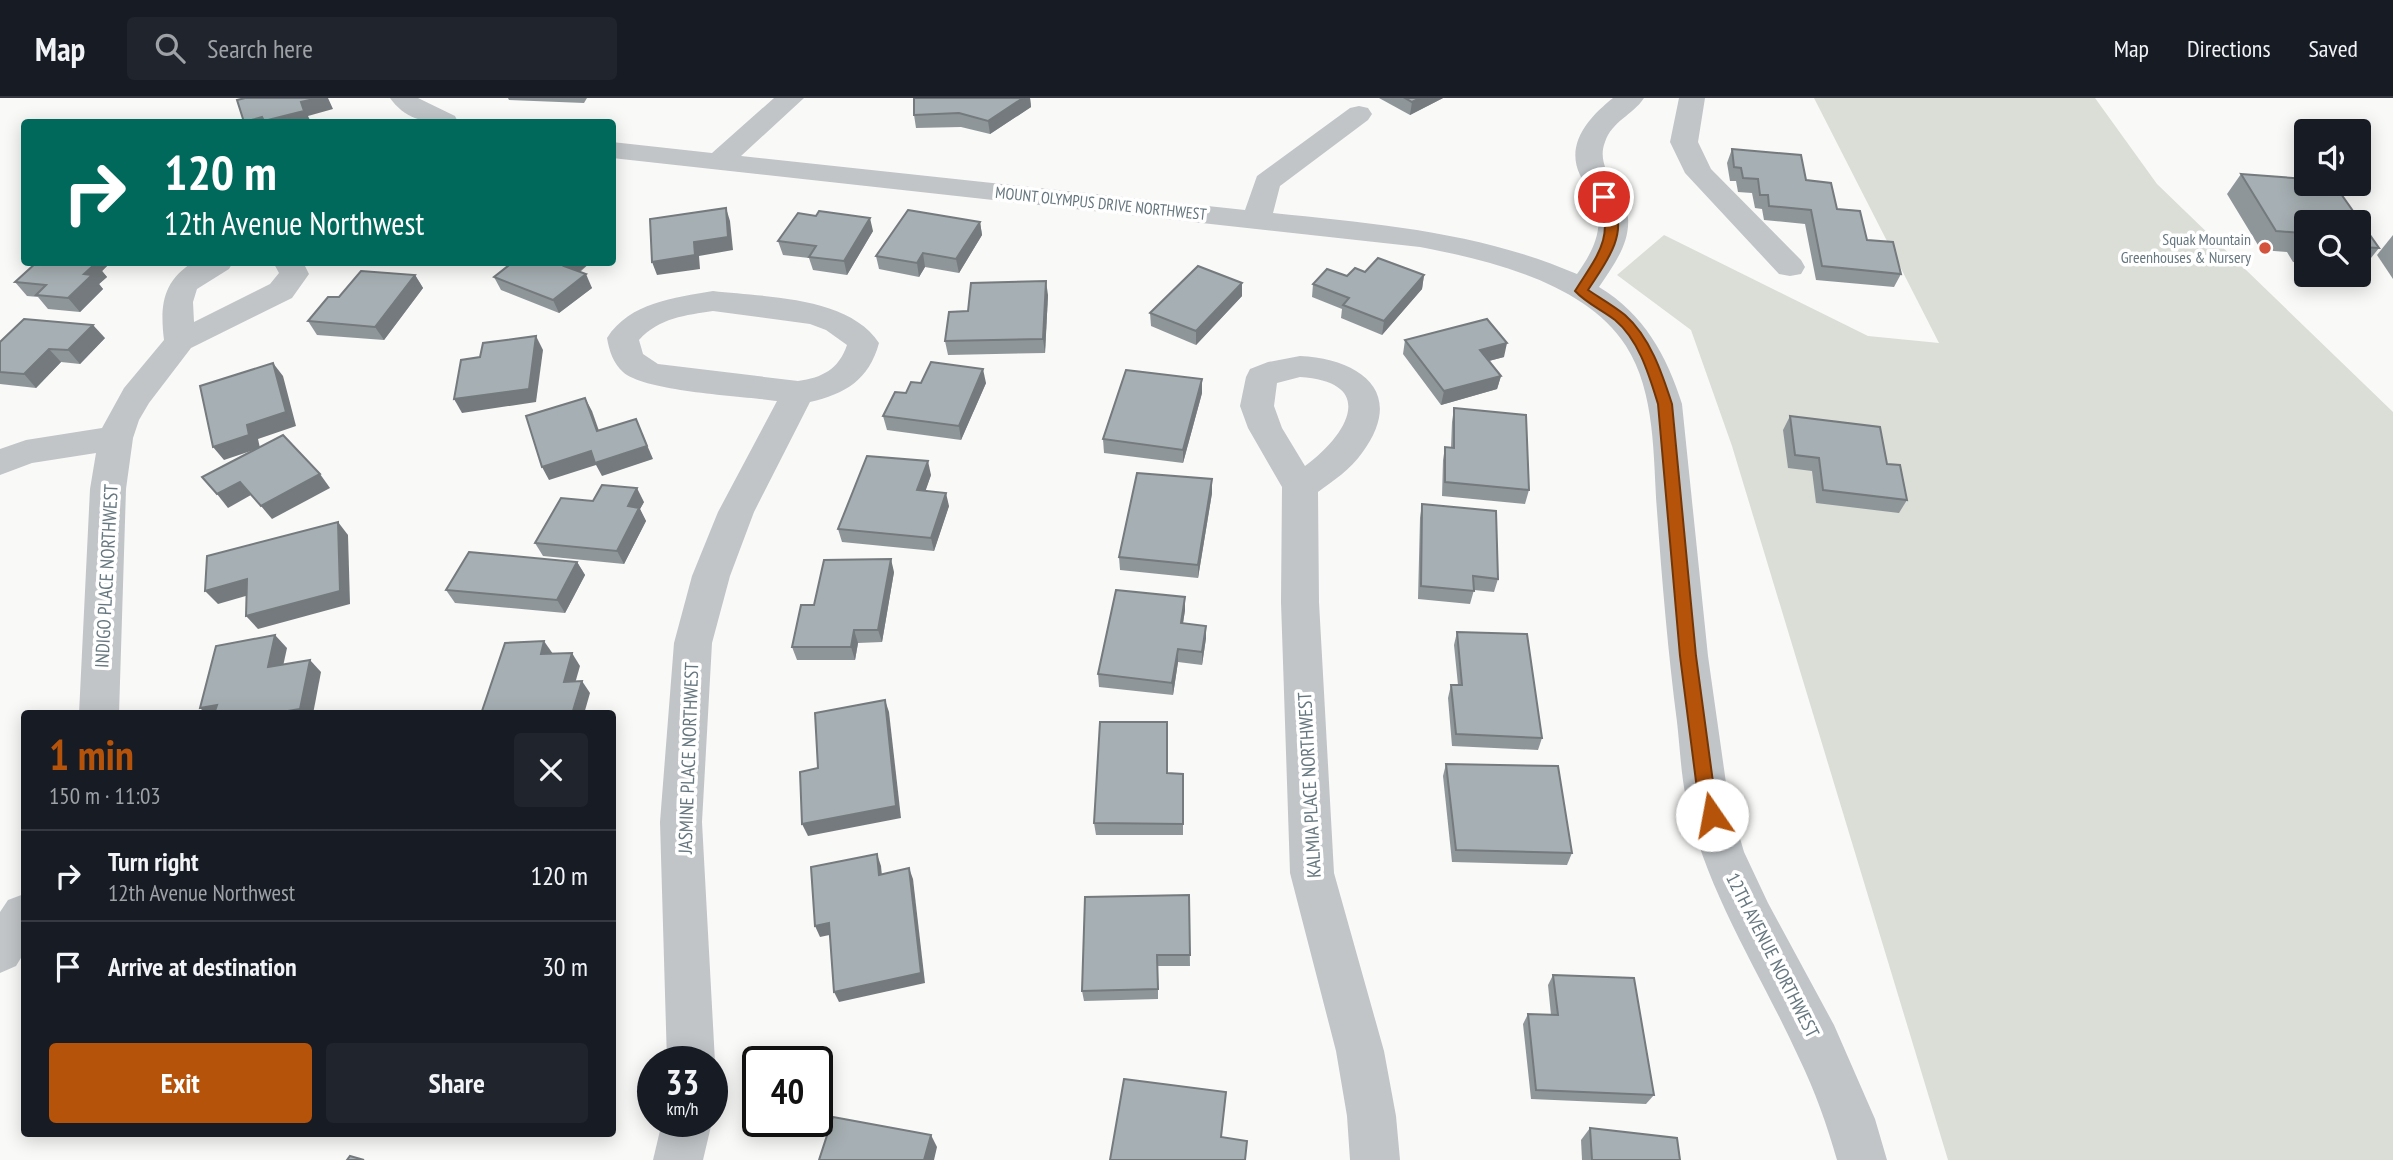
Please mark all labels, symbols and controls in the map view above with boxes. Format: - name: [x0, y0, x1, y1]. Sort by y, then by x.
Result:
- search box: [127, 17, 617, 80]
- text: Map: [35, 27, 85, 70]
- icon: search: [151, 29, 189, 67]
- text: Search here: [207, 32, 313, 65]
- text: Map: [2114, 33, 2149, 64]
- text: Directions: [2187, 33, 2271, 64]
- text: Saved: [2309, 33, 2358, 64]
- map controls: [2294, 119, 2371, 287]
- button: sound: [2294, 119, 2371, 196]
- text: 120 m: [164, 140, 277, 204]
- icon: right: [49, 147, 140, 238]
- pin: [1574, 167, 1634, 227]
- icon: arrive: [1585, 178, 1623, 216]
- street label: MOUNT OLYMPUS DRIVE NORTHWEST: [994, 182, 1208, 224]
- text: 12th Avenue Northwest: [164, 202, 424, 244]
- button: search: [2294, 210, 2371, 287]
- place label: Squak Mountain Greenhouses & Nursery: [2121, 229, 2251, 267]
- marker: Squak Mountain Greenhouses & Nursery: [2257, 240, 2273, 256]
- street label: INDIGO PLACE NORTHWEST: [89, 483, 123, 669]
- street label: JASMINE PLACE NORTHWEST: [673, 661, 703, 855]
- street label: KALMIA PLACE NORTHWEST: [1292, 691, 1326, 878]
- text: 1 min: [49, 727, 134, 782]
- button: close: [514, 733, 588, 807]
- position arrow: [1675, 778, 1749, 852]
- text: 150 m · 11:03: [49, 781, 161, 810]
- text: Turn right: [108, 845, 199, 878]
- icon: right: [49, 857, 87, 895]
- text: 120 m: [530, 859, 588, 892]
- street label: 12TH AVENUE NORTHWEST: [1721, 869, 1825, 1042]
- text: 12th Avenue Northwest: [108, 878, 295, 907]
- icon: arrive: [49, 948, 87, 986]
- text: Arrive at destination: [108, 950, 297, 983]
- text: 30 m: [542, 950, 588, 983]
- button: Exit: [49, 1043, 312, 1123]
- button: Share: [326, 1043, 588, 1123]
- speed limit sign: 40: [742, 1046, 833, 1137]
- text: 33: [666, 1059, 699, 1105]
- text: km/h: [667, 1097, 698, 1120]

